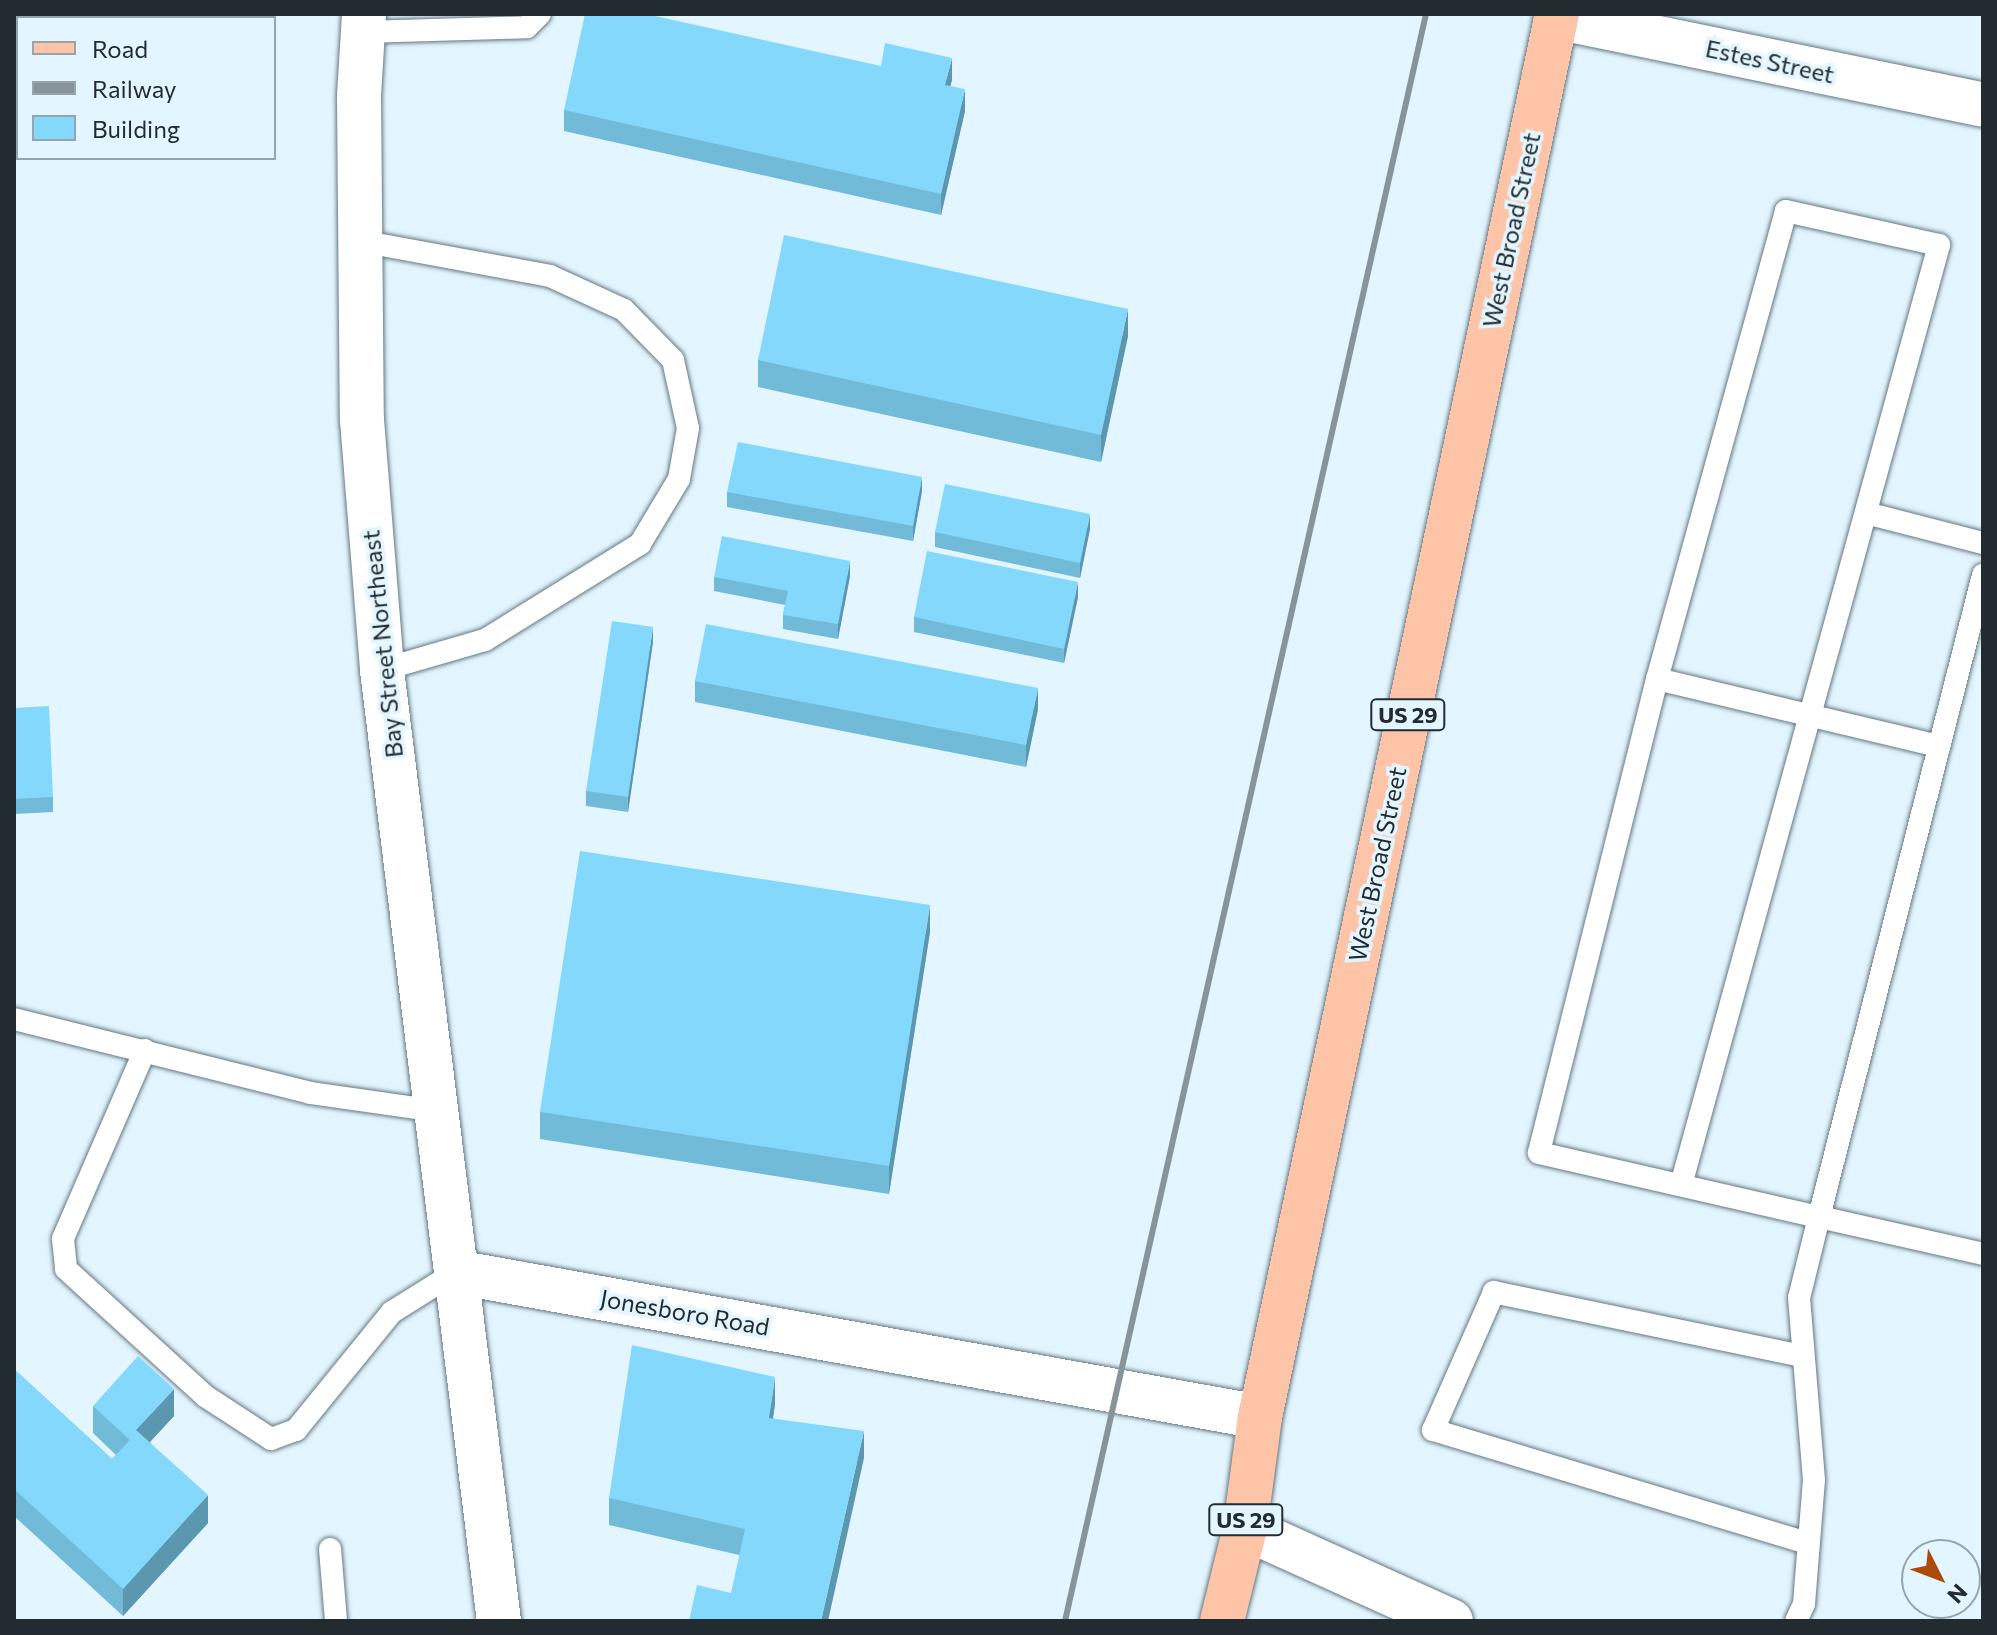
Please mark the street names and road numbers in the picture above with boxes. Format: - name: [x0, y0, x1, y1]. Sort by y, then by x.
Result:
- street label: Estes Street: [1703, 33, 1837, 89]
- street label: West Broad Street: [1476, 130, 1546, 330]
- street label: Bay Street Northeast: [356, 529, 408, 759]
- road number: US 29: [1370, 697, 1446, 733]
- street label: West Broad Street: [1342, 764, 1412, 964]
- street label: Jonesboro Road: [598, 1283, 772, 1341]
- road number: US 29: [1208, 1502, 1284, 1538]

